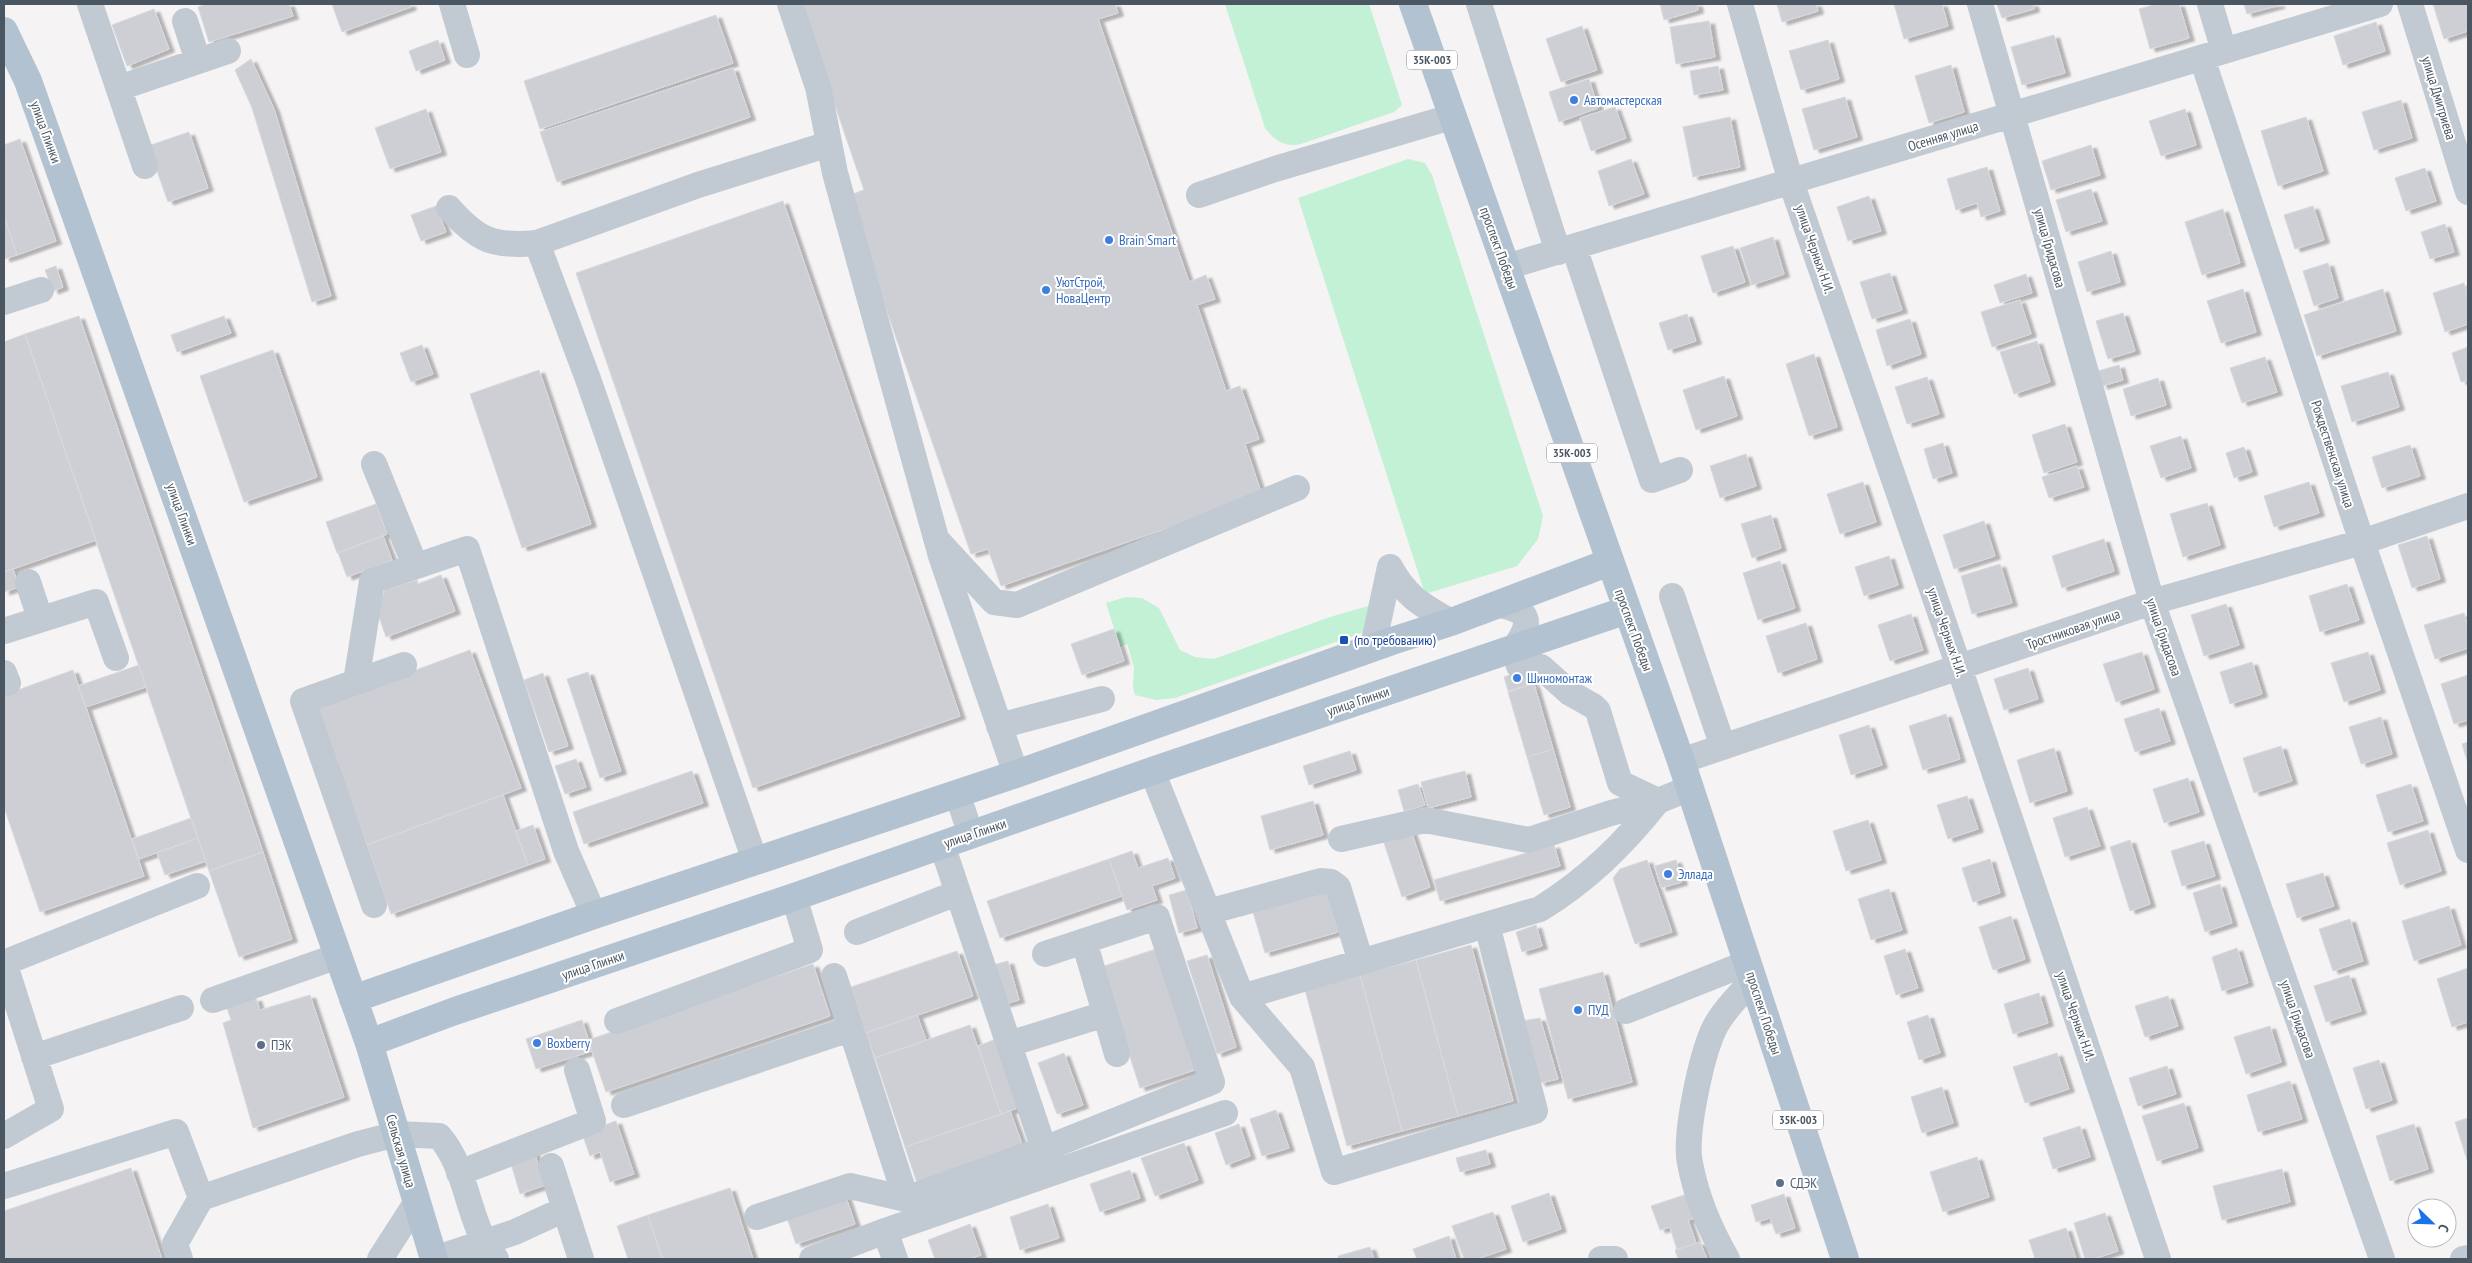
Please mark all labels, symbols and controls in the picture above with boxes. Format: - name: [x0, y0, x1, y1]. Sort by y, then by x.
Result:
- road number: 35К-003: [1407, 50, 1457, 70]
- street label: улица Дмитриева: [2418, 54, 2460, 142]
- place label: Автомастерская: [1584, 91, 1662, 109]
- marker: Автомастерская: [1568, 94, 1580, 106]
- street label: улица Глинки: [26, 98, 66, 166]
- street label: Осенняя улица: [1906, 117, 1980, 155]
- street label: улица Черных Н.И.: [1791, 202, 1839, 296]
- street label: проспект Победы: [1476, 204, 1522, 292]
- street label: улица Гридасова: [2030, 206, 2070, 290]
- place label: Brain Smart: [1119, 231, 1176, 249]
- marker: Brain Smart: [1103, 234, 1115, 246]
- place label: УютСтрой, НоваЦентр: [1056, 273, 1111, 307]
- marker: УютСтрой, НоваЦентр: [1040, 284, 1052, 296]
- street label: Рождественская улица: [2307, 398, 2359, 510]
- road number: 35К-003: [1547, 443, 1597, 462]
- street label: улица Глинки: [162, 480, 202, 548]
- street label: улица Черных Н.И.: [1923, 585, 1971, 679]
- street label: проспект Победы: [1611, 586, 1657, 674]
- street label: улица Гридасова: [2142, 596, 2186, 678]
- street label: Тростниковая улица: [2024, 604, 2122, 654]
- place label: (по требованию): [1354, 631, 1436, 649]
- marker: (по требованию): [1338, 634, 1350, 646]
- place label: Шиномонтаж: [1527, 669, 1593, 687]
- marker: Шиномонтаж: [1511, 672, 1523, 684]
- street label: улица Глинки: [1324, 682, 1392, 720]
- street label: улица Глинки: [941, 814, 1009, 852]
- place label: Эллада: [1678, 865, 1713, 883]
- marker: Эллада: [1662, 868, 1674, 880]
- street label: улица Глинки: [559, 946, 627, 984]
- street label: проспект Победы: [1742, 969, 1786, 1057]
- street label: улица Черных Н.И.: [2052, 969, 2100, 1063]
- street label: улица Гридасова: [2276, 978, 2320, 1060]
- place label: ПУД: [1588, 1001, 1609, 1019]
- marker: ПУД: [1572, 1004, 1584, 1016]
- place label: Boxberry: [547, 1034, 591, 1052]
- place label: ПЭК: [271, 1036, 292, 1054]
- marker: Boxberry: [531, 1037, 543, 1049]
- marker: ПЭК: [255, 1039, 267, 1051]
- road number: 35К-003: [1773, 1110, 1823, 1130]
- street label: Сельская улица: [382, 1112, 420, 1190]
- place label: СДЭК: [1790, 1174, 1817, 1192]
- marker: СДЭК: [1774, 1177, 1786, 1189]
- north arrow: [2407, 1198, 2457, 1248]
- text: С: [2434, 1222, 2454, 1235]

